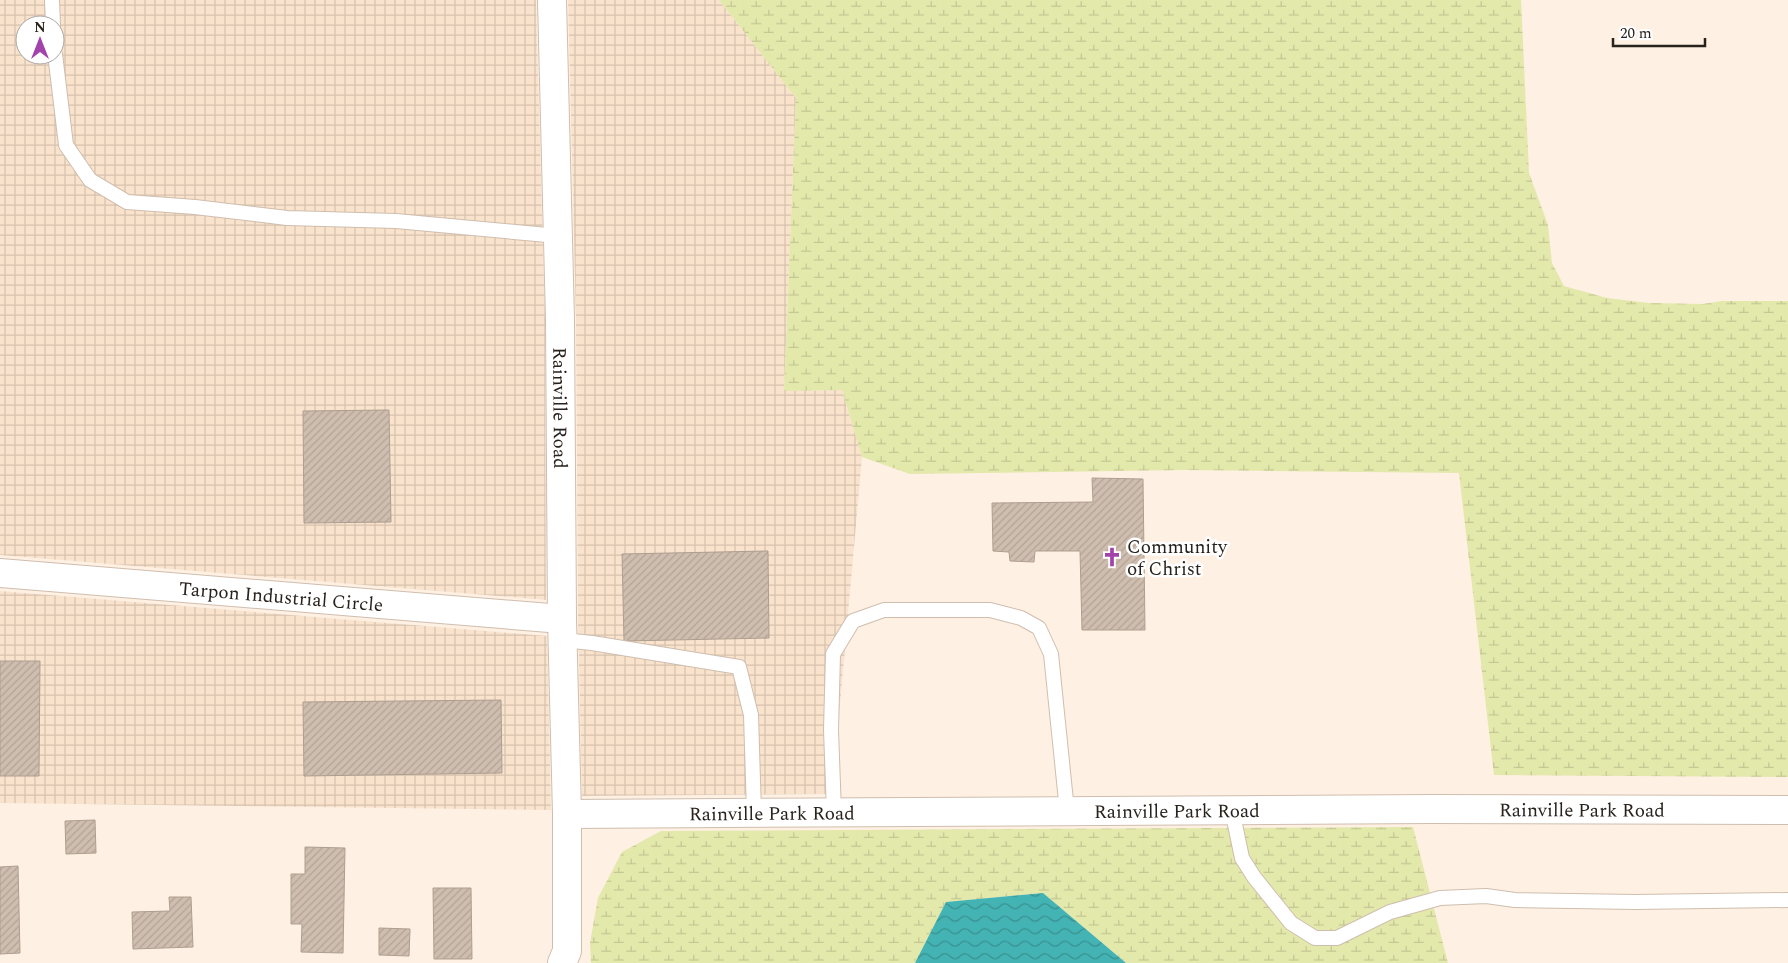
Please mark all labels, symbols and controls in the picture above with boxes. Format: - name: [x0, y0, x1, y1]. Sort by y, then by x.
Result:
- north arrow: [15, 15, 65, 65]
- scale bar: [1613, 15, 1706, 47]
- text: N: [34, 17, 46, 38]
- text: 20 m: [1620, 22, 1652, 45]
- street label: Rainville Road: [544, 347, 574, 469]
- place label: Community of Christ: [1127, 533, 1228, 584]
- church icon: Community of Christ: [1101, 546, 1123, 568]
- street label: Tarpon Industrial Circle: [178, 575, 384, 620]
- street label: Rainville Park Road: [1499, 796, 1665, 826]
- street label: Rainville Park Road: [1094, 797, 1260, 827]
- street label: Rainville Park Road: [689, 799, 855, 829]

